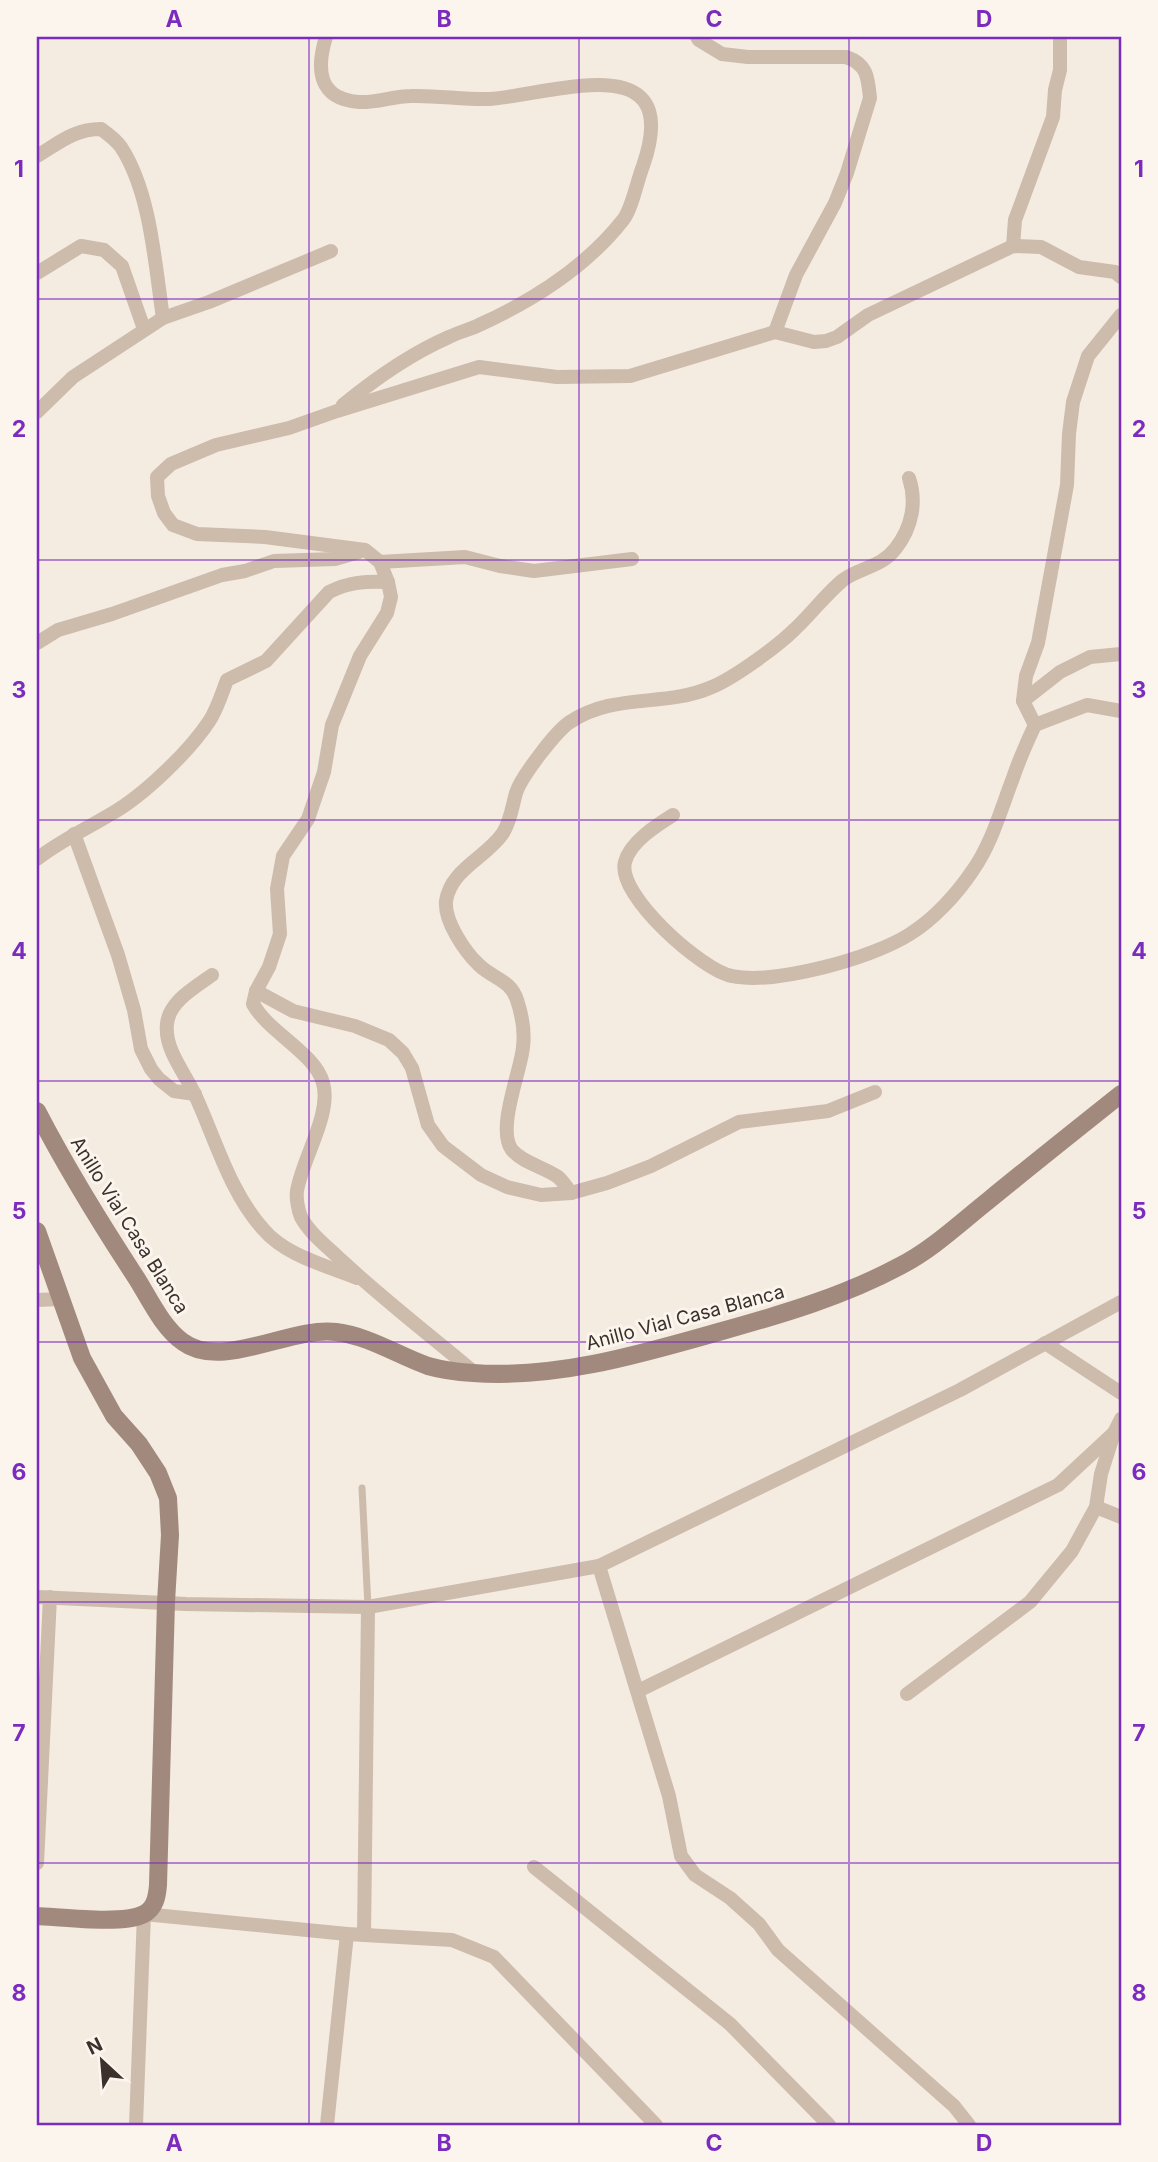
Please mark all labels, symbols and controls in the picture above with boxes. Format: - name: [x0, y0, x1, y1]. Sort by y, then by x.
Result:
- text: A: [165, 5, 183, 33]
- text: B: [436, 5, 452, 33]
- text: C: [705, 5, 723, 33]
- text: D: [976, 5, 992, 33]
- text: 1: [14, 155, 24, 183]
- text: 1: [1134, 155, 1144, 183]
- text: 2: [12, 415, 26, 443]
- text: 2: [1132, 415, 1146, 443]
- text: 3: [12, 676, 26, 704]
- text: 3: [1132, 676, 1146, 704]
- text: 4: [11, 937, 27, 965]
- text: 4: [1131, 937, 1147, 965]
- street label: Anillo Vial Casa Blanca: [66, 1132, 193, 1318]
- text: 5: [12, 1197, 26, 1225]
- text: 5: [1132, 1197, 1146, 1225]
- street label: Anillo Vial Casa Blanca: [583, 1280, 787, 1355]
- text: 6: [12, 1458, 26, 1486]
- text: 6: [1132, 1458, 1146, 1486]
- text: 7: [12, 1719, 26, 1747]
- text: 7: [1132, 1719, 1146, 1747]
- text: 8: [12, 1979, 26, 2007]
- text: 8: [1132, 1979, 1146, 2007]
- north arrow: [66, 2025, 136, 2096]
- text: N: [83, 2033, 106, 2060]
- text: A: [165, 2129, 183, 2157]
- text: B: [436, 2129, 452, 2157]
- text: C: [705, 2129, 723, 2157]
- text: D: [976, 2129, 992, 2157]

